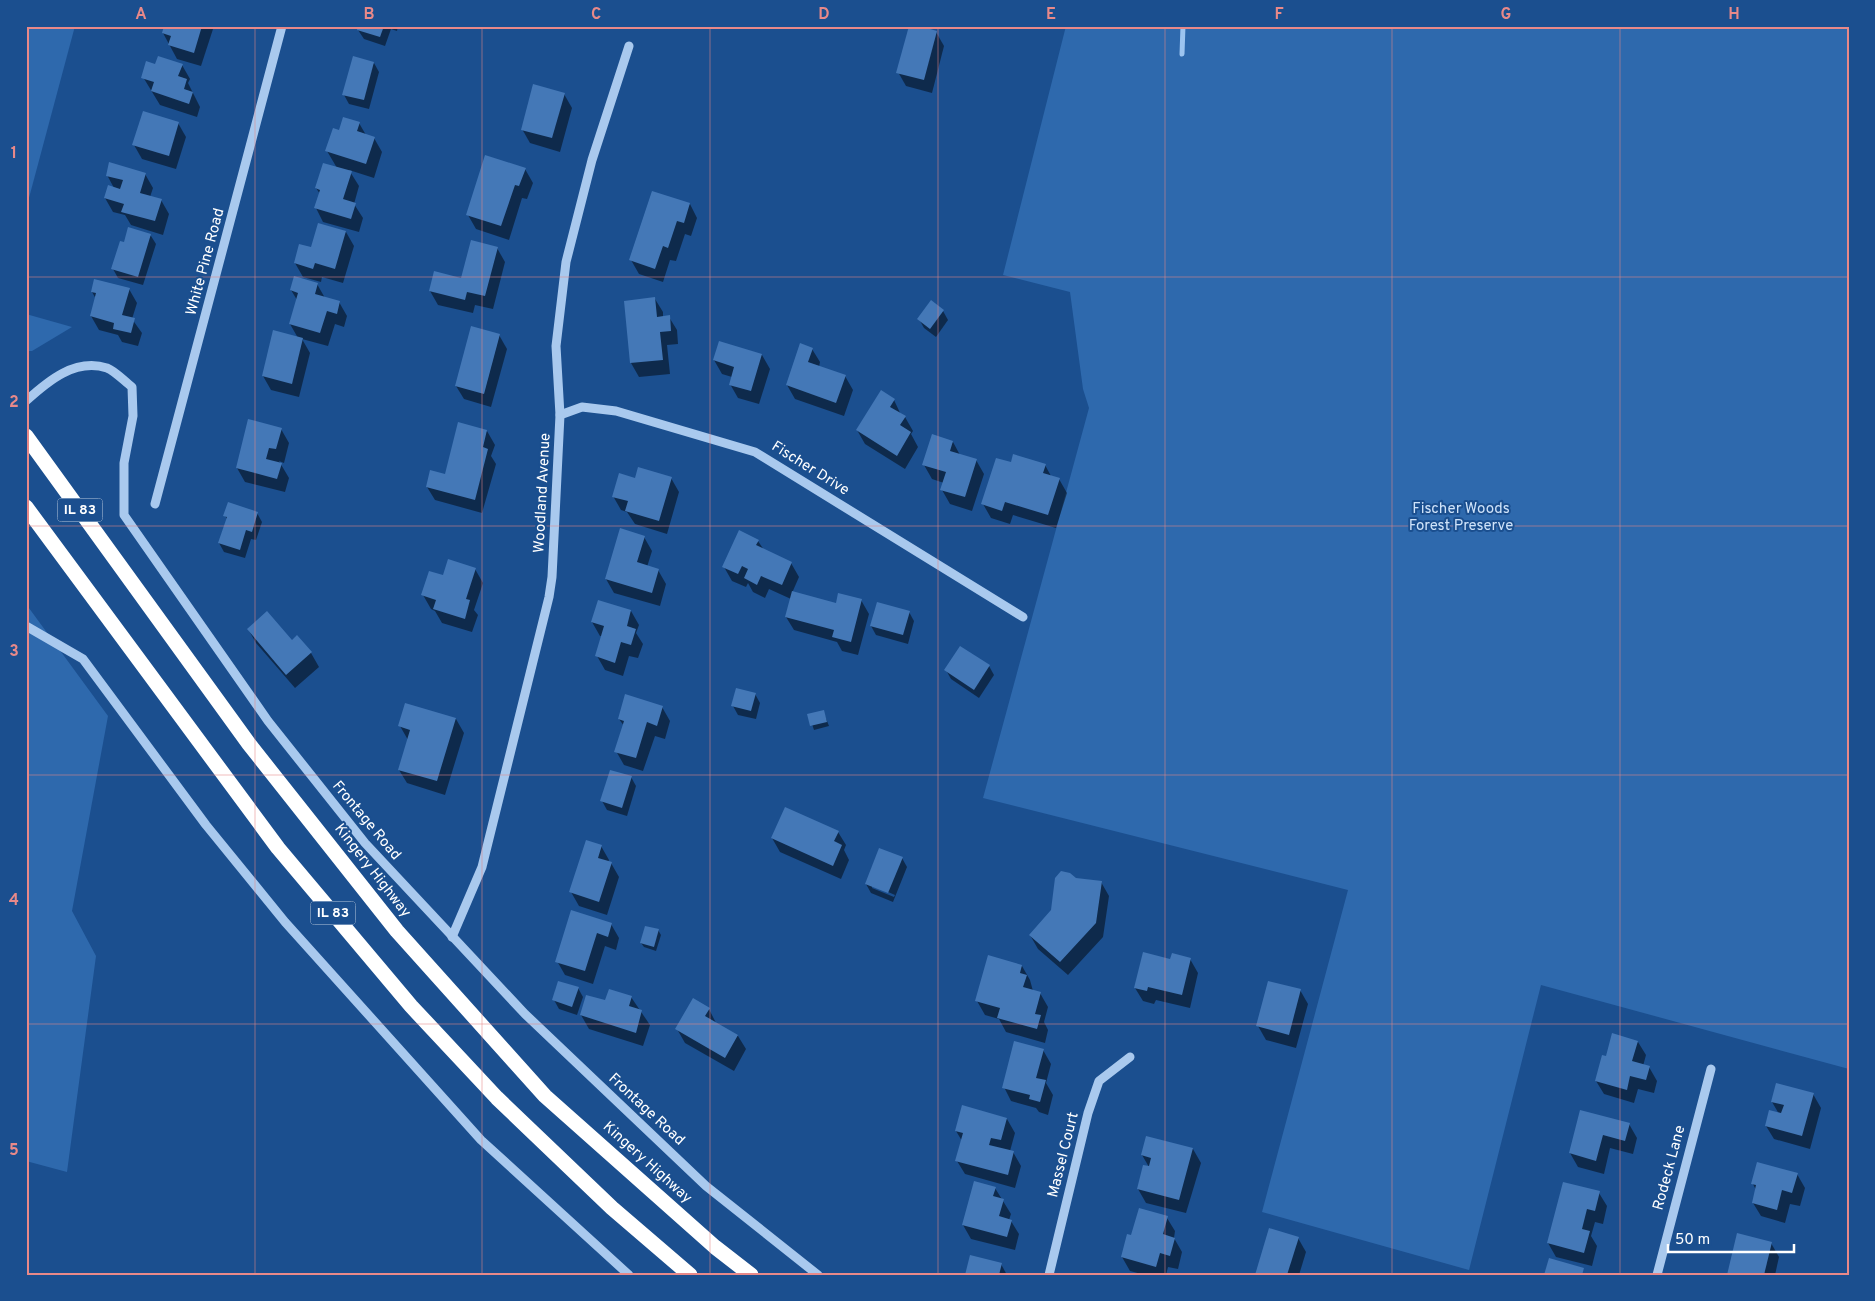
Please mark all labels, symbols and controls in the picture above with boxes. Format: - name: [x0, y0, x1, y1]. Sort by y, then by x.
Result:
- text: A: [135, 5, 147, 25]
- text: B: [363, 5, 375, 25]
- text: C: [591, 5, 601, 25]
- text: D: [818, 5, 830, 25]
- text: E: [1046, 5, 1056, 25]
- text: F: [1274, 5, 1284, 25]
- text: G: [1501, 5, 1511, 25]
- text: H: [1728, 5, 1740, 25]
- text: 1: [11, 144, 17, 164]
- street label: White Pine Road: [183, 206, 229, 318]
- text: 2: [9, 393, 19, 413]
- street label: Woodland Avenue: [530, 433, 556, 553]
- street label: Fischer Drive: [767, 438, 853, 500]
- road number: IL 83: [58, 498, 102, 522]
- park label: Fischer Woods Forest Preserve: [1409, 500, 1513, 536]
- text: 3: [9, 642, 19, 662]
- street label: Frontage Road: [327, 778, 405, 864]
- street label: Kingery Highway: [329, 820, 415, 922]
- text: 4: [9, 891, 19, 911]
- road number: IL 83: [310, 901, 356, 924]
- street label: Frontage Road: [604, 1070, 688, 1150]
- street label: Massel Court: [1044, 1110, 1084, 1200]
- street label: Kingery Highway: [598, 1118, 696, 1208]
- street label: Rodeck Lane: [1650, 1123, 1690, 1213]
- text: 5: [9, 1141, 19, 1161]
- scale bar: [1668, 1221, 1794, 1253]
- text: 50 m: [1675, 1231, 1710, 1250]

